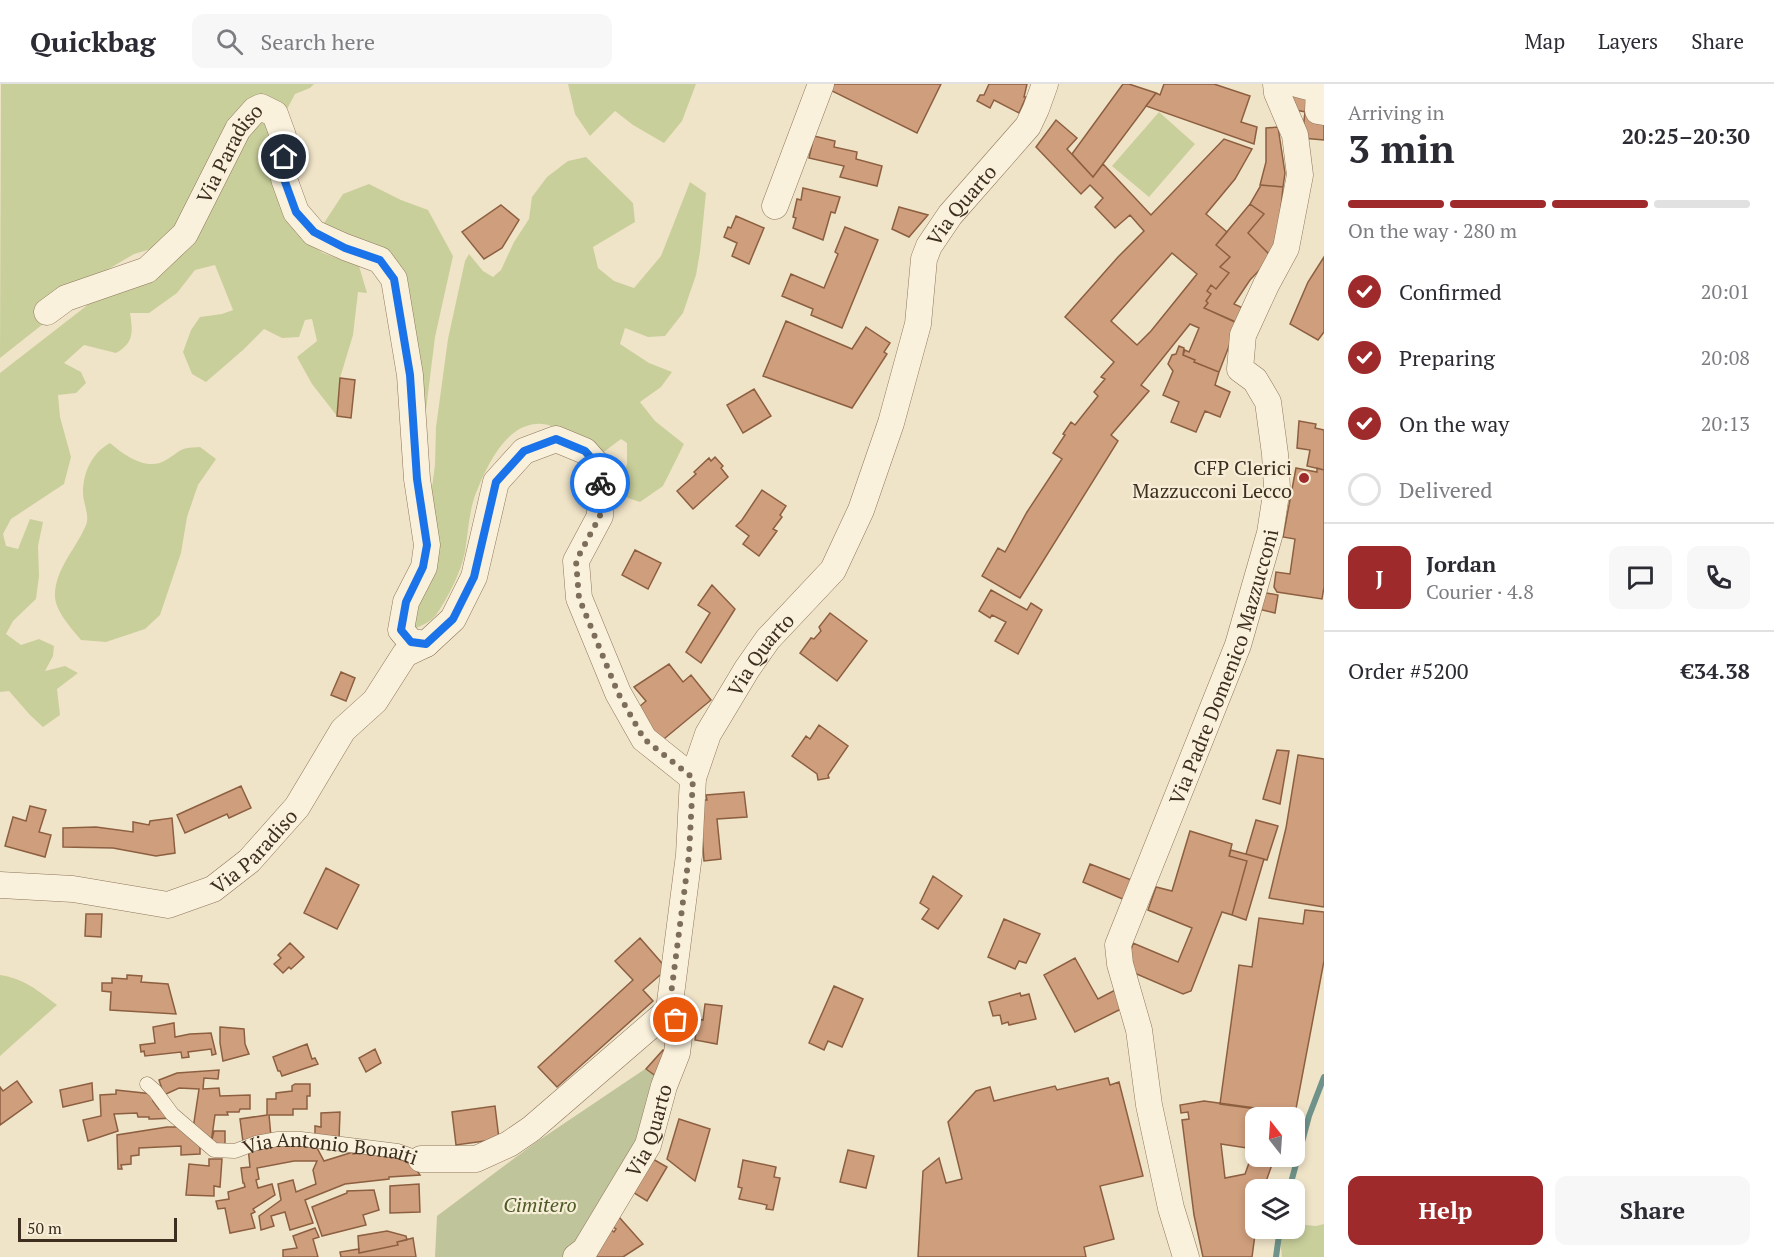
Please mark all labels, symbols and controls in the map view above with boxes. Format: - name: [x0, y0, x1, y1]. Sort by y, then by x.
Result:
- search box: [192, 14, 612, 68]
- text: Quickbag: [30, 23, 156, 60]
- icon: search: [213, 25, 246, 58]
- text: Search here: [261, 27, 375, 56]
- text: Map: [1524, 27, 1565, 55]
- text: Layers: [1598, 27, 1658, 55]
- text: Share: [1691, 27, 1744, 55]
- street label: Via Paradiso: [189, 97, 268, 207]
- text: Arriving in: [1348, 99, 1444, 126]
- text: 20:25–20:30: [1622, 121, 1750, 150]
- text: 3 min: [1348, 122, 1455, 174]
- pin: [258, 131, 309, 182]
- icon: home: [267, 140, 300, 173]
- street label: Via Quarto: [920, 158, 1002, 251]
- text: On the way · 280 m: [1348, 217, 1517, 244]
- icon: check: [1348, 275, 1381, 308]
- text: Confirmed: [1399, 277, 1502, 306]
- text: 20:01: [1701, 278, 1750, 305]
- icon: check: [1348, 341, 1381, 374]
- text: Preparing: [1399, 343, 1495, 372]
- text: 20:08: [1701, 344, 1750, 371]
- icon: check: [1348, 407, 1381, 440]
- text: On the way: [1399, 409, 1509, 438]
- text: 20:13: [1701, 410, 1750, 437]
- courier: [570, 453, 630, 513]
- place label: CFP Clerici Mazzucconi Lecco: [1132, 454, 1292, 504]
- icon: bike: [584, 467, 617, 500]
- marker: CFP Clerici Mazzucconi Lecco: [1297, 471, 1311, 485]
- text: Delivered: [1399, 475, 1492, 504]
- street label: Via Padre Domenico Mazzucconi: [1162, 527, 1284, 808]
- button: chat: [1609, 546, 1672, 609]
- button: phone: [1687, 546, 1750, 609]
- text: Jordan: [1426, 549, 1496, 578]
- text: J: [1375, 563, 1384, 592]
- text: Courier · 4.8: [1426, 578, 1534, 605]
- street label: Via Quarto: [721, 607, 800, 701]
- text: Order #5200: [1348, 656, 1468, 685]
- text: €34.38: [1681, 656, 1750, 685]
- street label: Via Paradiso: [205, 803, 303, 900]
- pin: [650, 994, 701, 1045]
- icon: bag: [659, 1003, 692, 1036]
- street label: Via Quarto: [619, 1081, 677, 1182]
- north arrow: [1245, 1107, 1305, 1167]
- map controls: [1245, 1107, 1305, 1239]
- street label: Via Antonio Bonaiti: [239, 1126, 422, 1170]
- button: Help: [1348, 1176, 1543, 1245]
- button: Share: [1555, 1176, 1750, 1245]
- button: layers: [1245, 1179, 1305, 1239]
- park label: Cimitero: [503, 1191, 577, 1218]
- scale bar: [18, 1215, 177, 1242]
- text: 50 m: [27, 1217, 62, 1239]

